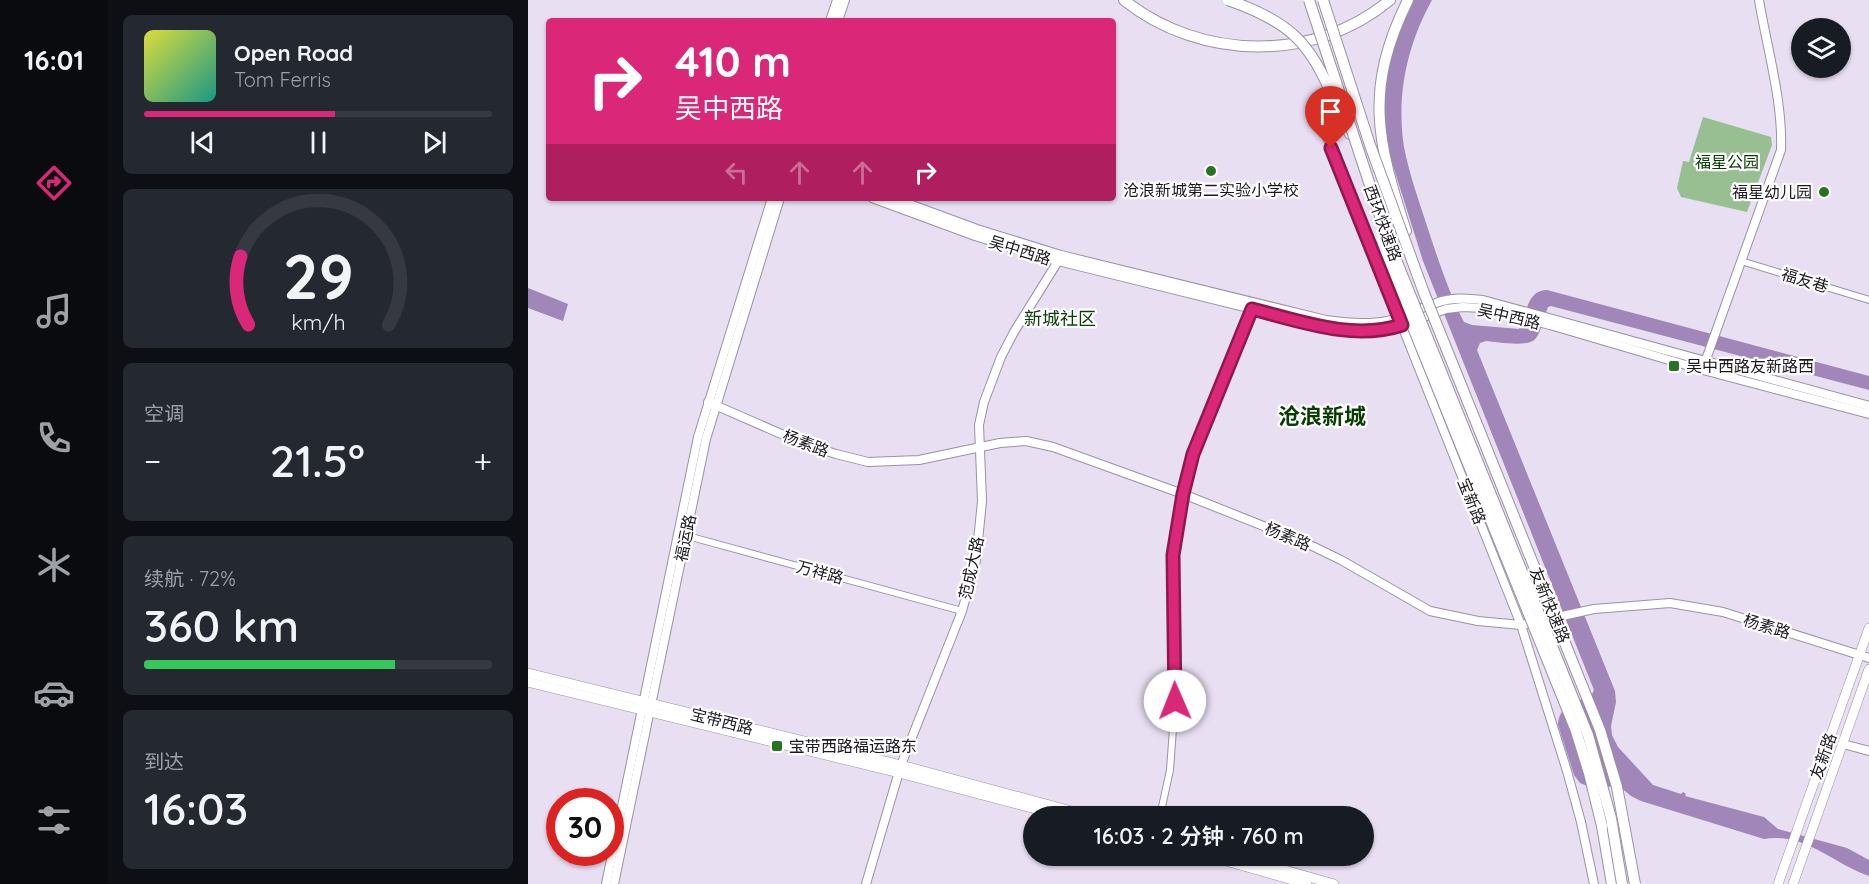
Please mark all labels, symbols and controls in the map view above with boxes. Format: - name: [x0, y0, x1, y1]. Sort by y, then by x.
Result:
- map controls: [1791, 18, 1851, 78]
- button: layers: [1791, 18, 1851, 78]
- text: 410 m: [675, 35, 791, 88]
- text: Open Road: [234, 39, 353, 67]
- icon: right: [576, 42, 654, 120]
- text: 16:01: [24, 43, 84, 77]
- text: Tom Ferris: [234, 67, 331, 92]
- pin: [1305, 86, 1356, 148]
- text: 吴中西路: [675, 91, 783, 125]
- icon: arrive: [1314, 95, 1347, 128]
- icon: previous: [186, 126, 219, 159]
- icon: pause: [302, 126, 335, 159]
- icon: next: [418, 126, 451, 159]
- park label: 福星公园: [1695, 152, 1759, 172]
- icon: left: [720, 156, 753, 189]
- icon: ahead: [783, 156, 816, 189]
- icon: ahead: [846, 156, 879, 189]
- icon: right: [909, 156, 942, 189]
- icon: directions: [33, 162, 75, 204]
- marker: 沧浪新城第二实验小学校: [1204, 164, 1218, 178]
- place label: 沧浪新城第二实验小学校: [1123, 180, 1299, 200]
- street label: 西环快速路: [1360, 182, 1406, 264]
- place label: 福星幼儿园: [1732, 182, 1812, 202]
- marker: 福星幼儿园: [1817, 185, 1831, 199]
- street label: 吴中西路: [986, 231, 1054, 269]
- text: 29: [283, 237, 353, 315]
- street label: 福友巷: [1779, 263, 1831, 297]
- icon: music: [33, 290, 75, 332]
- street label: 吴中西路: [1476, 299, 1542, 333]
- district label: 新城社区: [1024, 307, 1096, 330]
- text: km/h: [291, 310, 345, 336]
- place label: 吴中西路友新路西: [1686, 356, 1814, 376]
- marker: 吴中西路友新路西: [1667, 359, 1681, 373]
- text: 空调: [144, 401, 184, 426]
- district label: 沧浪新城: [1278, 402, 1366, 430]
- icon: phone: [33, 417, 75, 459]
- street label: 杨素路: [780, 425, 832, 461]
- text: 21.5°: [270, 432, 365, 488]
- text: −: [144, 440, 161, 481]
- text: +: [473, 440, 492, 481]
- street label: 宝新路: [1454, 475, 1490, 527]
- street label: 福运路: [670, 512, 700, 564]
- street label: 杨素路: [1262, 517, 1314, 555]
- street label: 范成大路: [955, 535, 987, 601]
- icon: climate: [33, 544, 75, 586]
- street label: 万祥路: [794, 556, 846, 588]
- street label: 友新快速路: [1526, 564, 1574, 646]
- text: 续航 · 72%: [144, 566, 236, 591]
- text: 360 km: [144, 597, 299, 653]
- street label: 杨素路: [1741, 609, 1793, 643]
- position arrow: [1143, 669, 1207, 733]
- icon: car: [33, 672, 75, 714]
- street label: 宝带西路: [689, 704, 755, 738]
- street label: 友新路: [1805, 730, 1841, 782]
- place label: 宝带西路福运路东: [789, 736, 917, 756]
- marker: 宝带西路福运路东: [770, 739, 784, 753]
- text: 到达: [144, 749, 184, 774]
- text: 16:03: [144, 780, 248, 836]
- speed limit sign: 30: [546, 788, 624, 866]
- icon: filters: [33, 799, 75, 841]
- text: 16:03 · 2 分钟 · 760 m: [1093, 822, 1304, 850]

